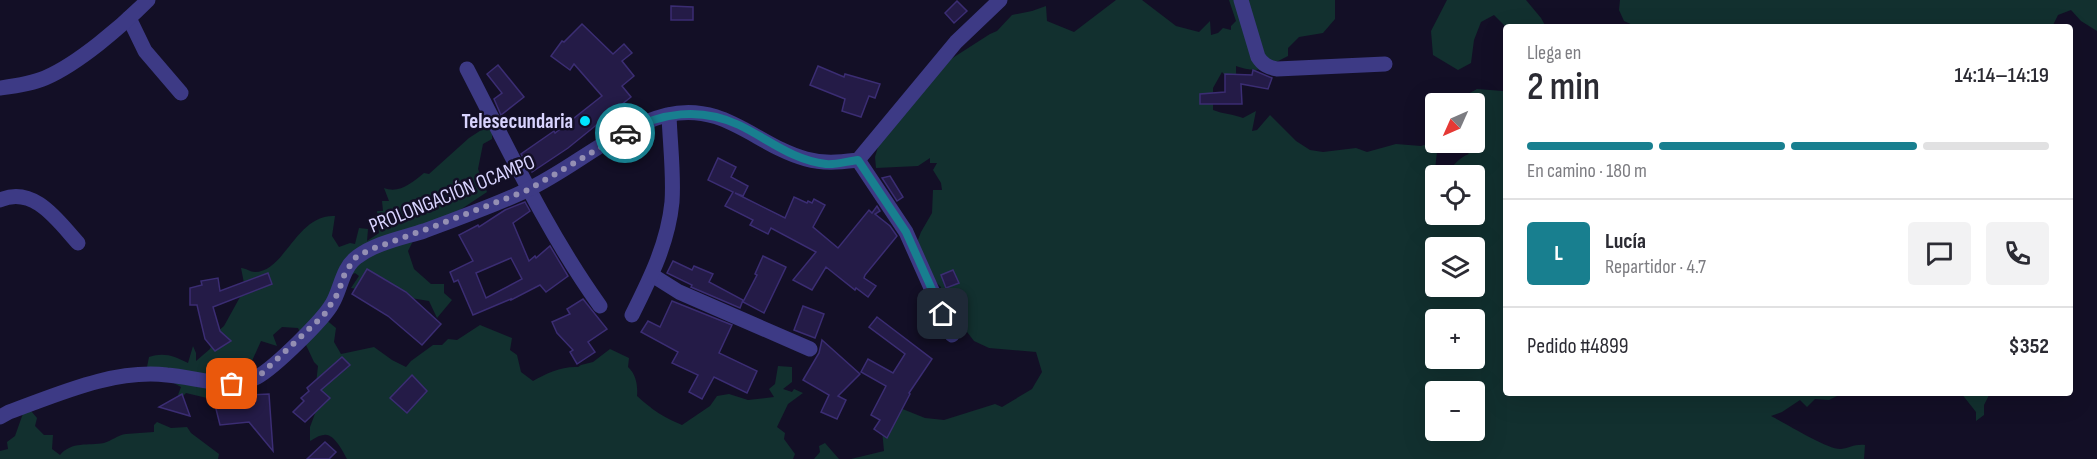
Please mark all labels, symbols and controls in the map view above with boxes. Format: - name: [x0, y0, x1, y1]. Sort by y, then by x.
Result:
- text: Llega en: [1527, 41, 1581, 65]
- text: 14:14–14:19: [1954, 62, 2049, 89]
- text: 2 min: [1527, 64, 1600, 111]
- north arrow: [1425, 93, 1485, 153]
- map controls: [1425, 93, 1485, 441]
- courier: [595, 103, 655, 163]
- place label: Telesecundaria: [461, 109, 573, 134]
- marker: Telesecundaria: [578, 114, 592, 128]
- icon: car: [609, 117, 642, 150]
- street label: PROLONGACIÓN OCAMPO: [365, 149, 539, 239]
- text: En camino · 180 m: [1527, 159, 1647, 183]
- button: locate: [1425, 165, 1485, 225]
- button: chat: [1908, 222, 1971, 285]
- button: phone: [1986, 222, 2049, 285]
- text: Lucía: [1605, 228, 1646, 255]
- button: layers: [1425, 237, 1485, 297]
- text: L: [1554, 240, 1563, 267]
- text: Repartidor · 4.7: [1605, 255, 1706, 279]
- pin: [917, 288, 968, 339]
- icon: home: [926, 297, 959, 330]
- button: +: [1425, 309, 1485, 369]
- text: Pedido #4899: [1527, 333, 1629, 360]
- text: $352: [2009, 333, 2049, 360]
- pin: [206, 358, 257, 409]
- icon: bag: [215, 367, 248, 400]
- button: −: [1425, 381, 1485, 441]

